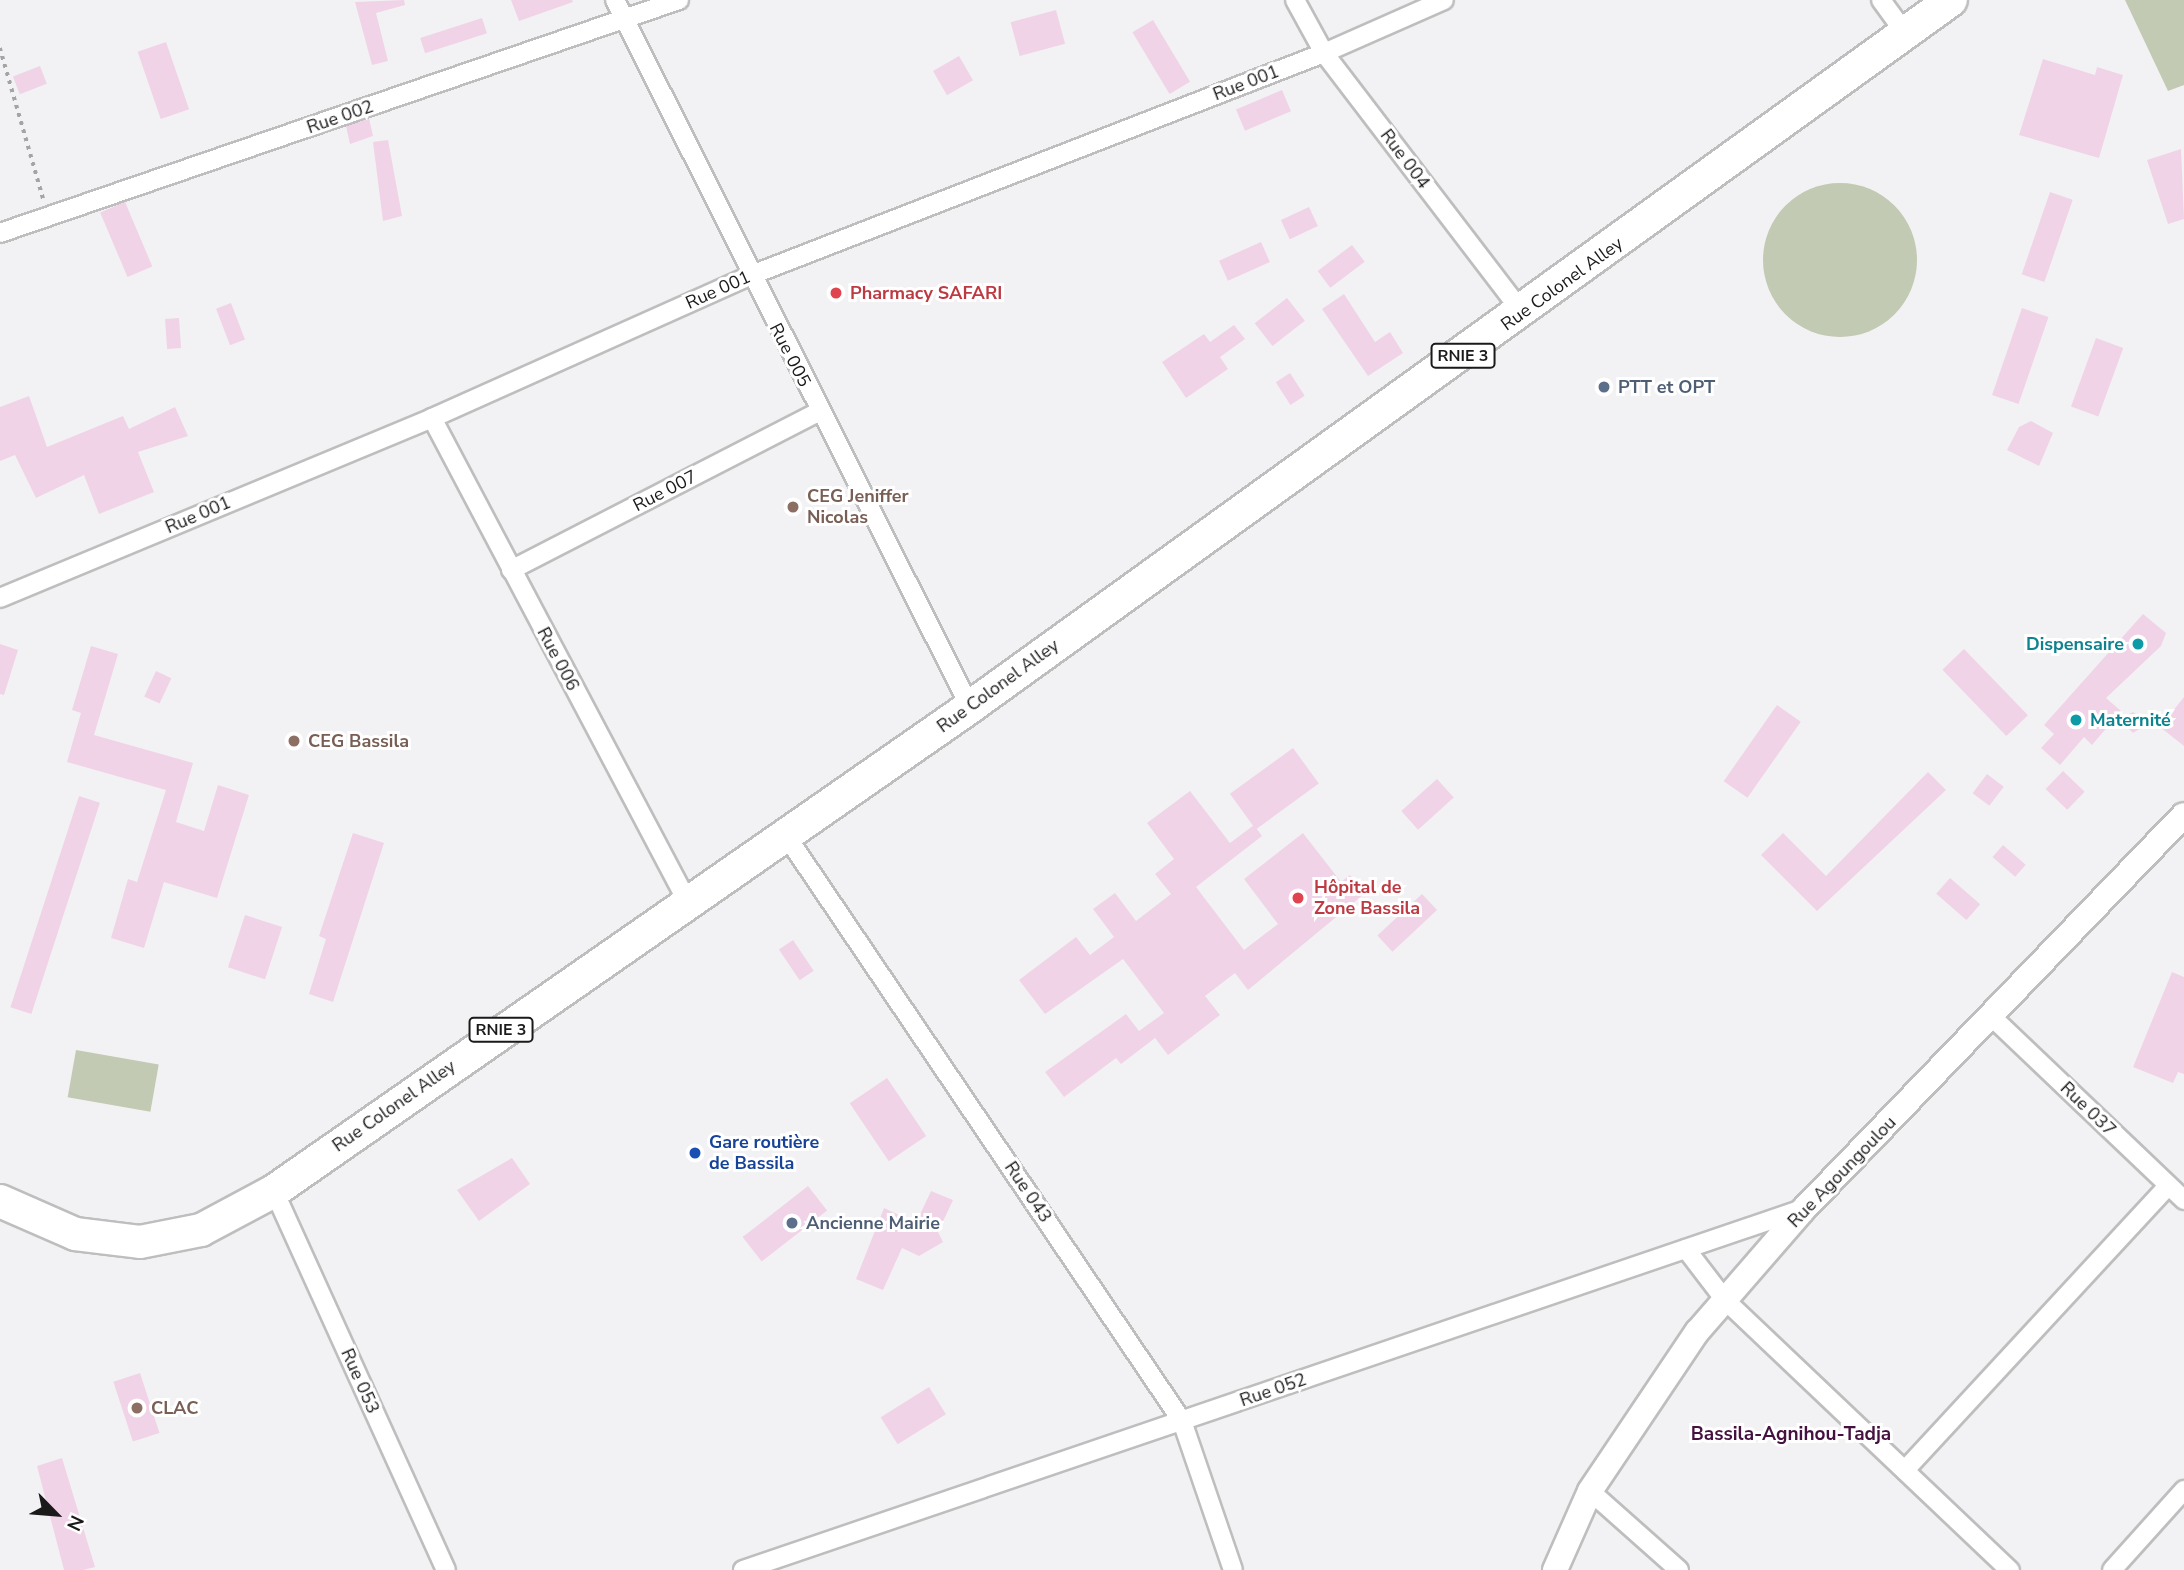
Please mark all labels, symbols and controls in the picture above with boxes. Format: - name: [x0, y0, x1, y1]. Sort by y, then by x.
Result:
- street label: Rue 001: [1210, 61, 1282, 105]
- street label: Rue 002: [304, 96, 376, 138]
- street label: Rue 004: [1376, 125, 1434, 193]
- street label: Rue Colonel Alley: [1497, 233, 1627, 335]
- street label: Rue 001: [682, 266, 754, 314]
- place label: Pharmacy SAFARI: [850, 282, 1002, 304]
- marker: Pharmacy SAFARI: [828, 285, 844, 301]
- street label: Rue 005: [765, 319, 815, 391]
- road number: RNIE 3: [1430, 344, 1496, 368]
- place label: PTT et OPT: [1618, 376, 1715, 398]
- marker: PTT et OPT: [1596, 379, 1612, 395]
- street label: Rue 007: [629, 466, 701, 516]
- place label: CEG Jeniffer Nicolas: [807, 486, 909, 528]
- street label: Rue 001: [162, 492, 234, 538]
- marker: CEG Jeniffer Nicolas: [785, 499, 801, 515]
- street label: Rue 006: [532, 624, 584, 694]
- place label: Dispensaire: [2026, 633, 2124, 655]
- street label: Rue Colonel Alley: [933, 635, 1063, 737]
- marker: Dispensaire: [2130, 636, 2146, 652]
- place label: Maternité: [2090, 709, 2171, 731]
- marker: Maternité: [2068, 712, 2084, 728]
- place label: CEG Bassila: [308, 730, 409, 752]
- marker: CEG Bassila: [286, 733, 302, 749]
- place label: Hôpital de Zone Bassila: [1314, 877, 1420, 920]
- marker: Hôpital de Zone Bassila: [1288, 888, 1308, 908]
- road number: RNIE 3: [468, 1018, 534, 1042]
- street label: Rue Colonel Alley: [328, 1056, 460, 1156]
- street label: Rue 037: [2056, 1077, 2120, 1141]
- street label: Rue Agoungoulou: [1783, 1112, 1901, 1232]
- place label: Gare routière de Bassila: [709, 1132, 819, 1174]
- marker: Gare routière de Bassila: [687, 1145, 703, 1161]
- street label: Rue 043: [1000, 1157, 1056, 1227]
- place label: Ancienne Mairie: [806, 1212, 940, 1234]
- marker: Ancienne Mairie: [784, 1215, 800, 1231]
- street label: Rue 053: [336, 1345, 384, 1417]
- street label: Rue 052: [1237, 1369, 1309, 1411]
- place label: CLAC: [151, 1397, 198, 1419]
- marker: CLAC: [129, 1400, 145, 1416]
- district label: Bassila-Agnihou-Tadja: [1691, 1424, 1891, 1446]
- north arrow: [21, 1479, 91, 1549]
- text: N: [60, 1511, 90, 1535]

